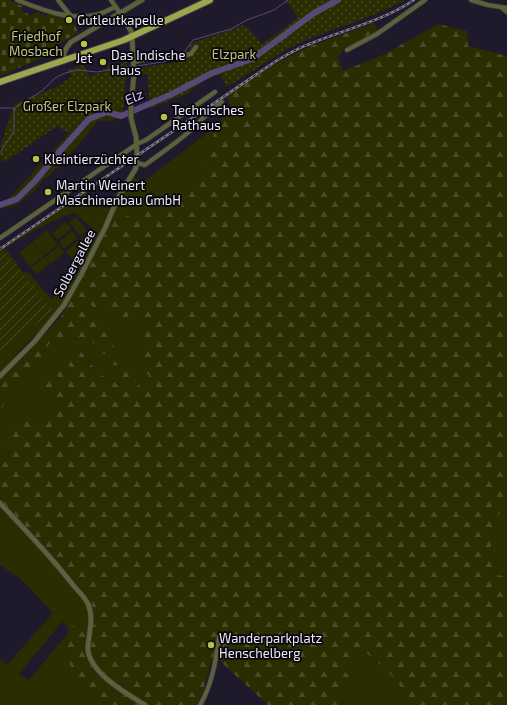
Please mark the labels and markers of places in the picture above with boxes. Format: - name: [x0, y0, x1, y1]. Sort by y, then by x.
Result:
- place label: Gutleutkapelle: [77, 12, 164, 28]
- marker: Gutleutkapelle: [64, 15, 74, 25]
- marker: Jet: [79, 39, 89, 49]
- place label: Das Indische Haus: [111, 47, 185, 78]
- place label: Jet: [76, 50, 92, 66]
- marker: Das Indische Haus: [98, 57, 108, 67]
- place label: Technisches Rathaus: [172, 102, 244, 133]
- marker: Technisches Rathaus: [159, 112, 169, 122]
- place label: Kleintierzüchter: [44, 151, 139, 167]
- marker: Kleintierzüchter: [31, 154, 41, 164]
- place label: Martin Weinert Maschinenbau GmbH: [56, 177, 181, 208]
- marker: Martin Weinert Maschinenbau GmbH: [43, 187, 53, 197]
- place label: Wanderparkplatz Henschelberg: [219, 630, 322, 661]
- marker: Wanderparkplatz Henschelberg: [206, 640, 216, 650]

